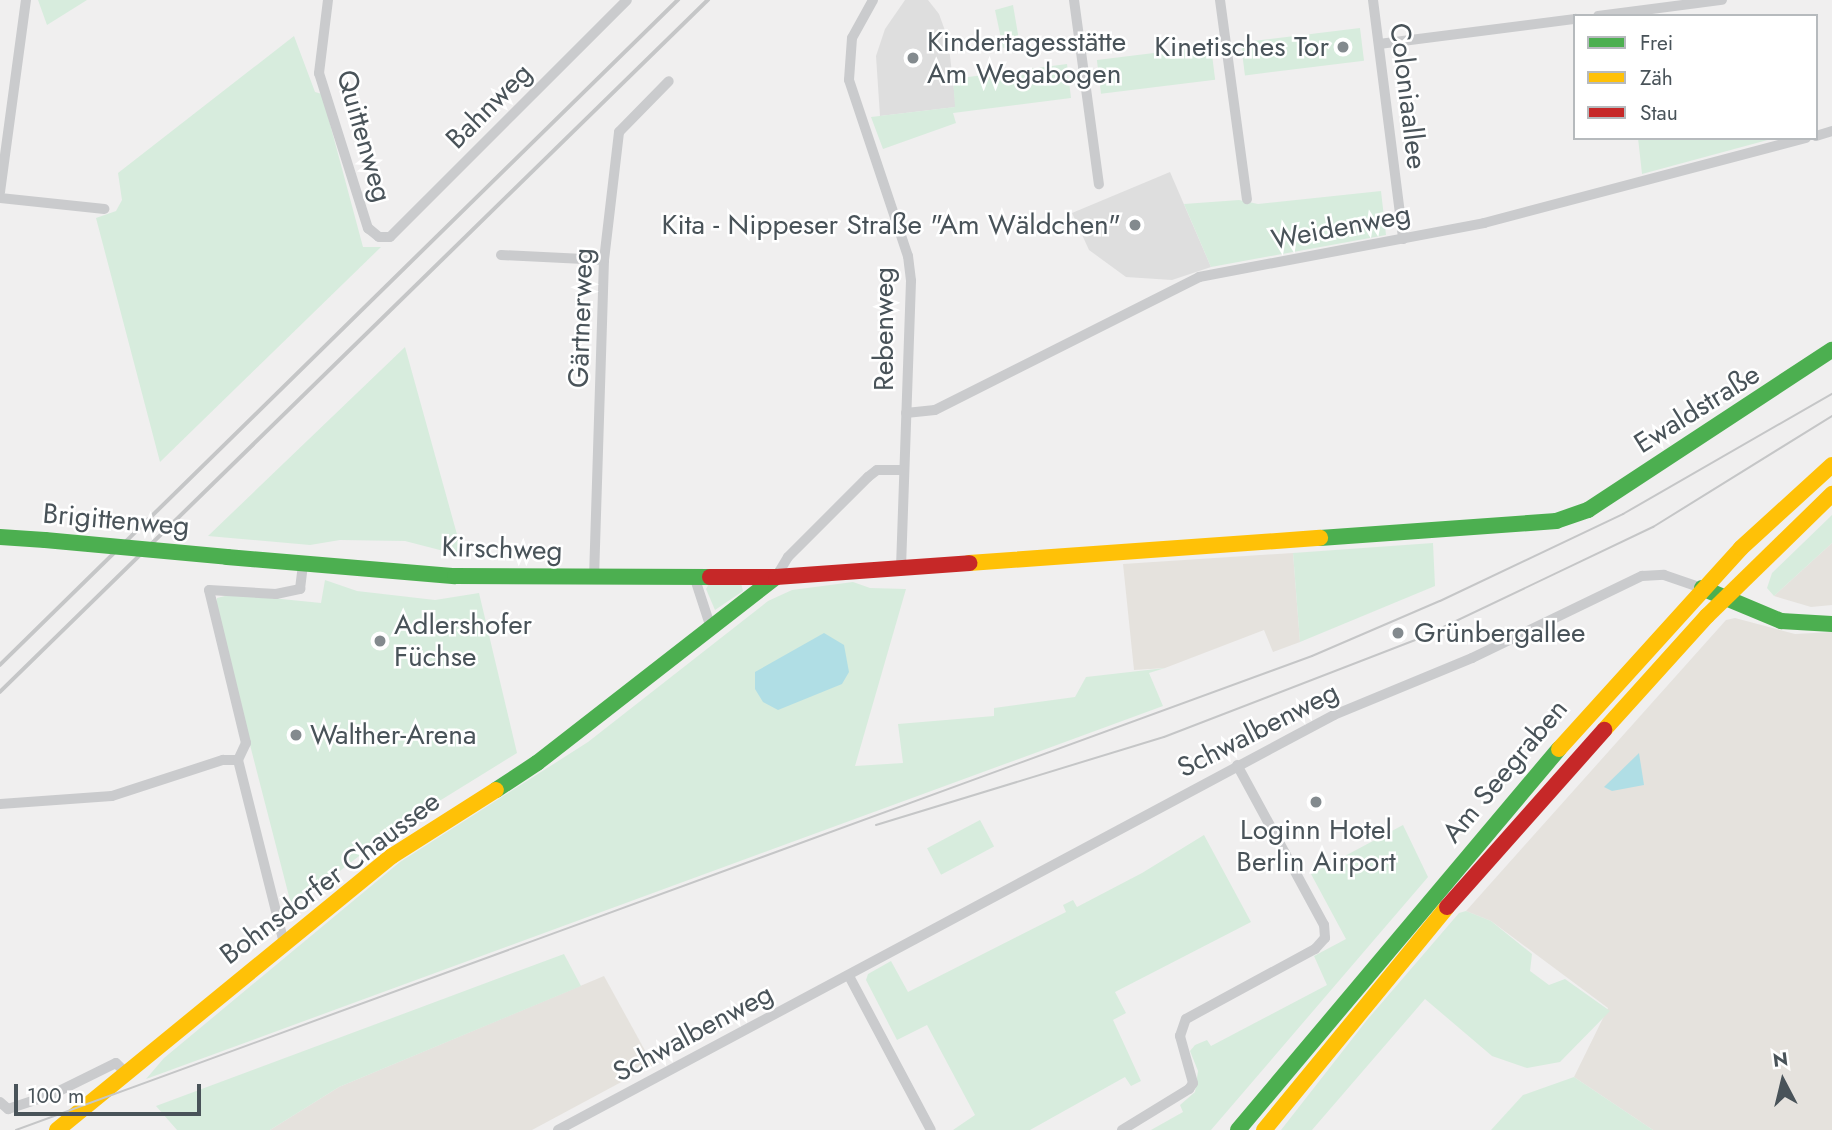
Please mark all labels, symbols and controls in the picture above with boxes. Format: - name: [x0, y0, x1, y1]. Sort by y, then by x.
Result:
- legend: [1573, 14, 1818, 140]
- street label: Coloniaallee: [1382, 21, 1434, 171]
- place label: Kindertagesstätte Am Wegabogen: [927, 25, 1126, 91]
- text: Frei: [1640, 28, 1673, 58]
- place label: Kinetisches Tor: [1154, 30, 1329, 64]
- marker: Kinetisches Tor: [1335, 39, 1351, 55]
- marker: Kindertagesstätte Am Wegabogen: [905, 50, 921, 66]
- street label: Bahnweg: [439, 56, 539, 156]
- text: Zäh: [1640, 63, 1673, 93]
- street label: Quittenweg: [329, 66, 399, 206]
- text: Stau: [1640, 98, 1678, 128]
- street label: Weidenweg: [1269, 197, 1413, 257]
- place label: Kita - Nippeser Straße "Am Wäldchen": [662, 208, 1121, 242]
- marker: Kita - Nippeser Straße "Am Wäldchen": [1127, 217, 1143, 233]
- street label: Gärtnerweg: [562, 247, 600, 389]
- street label: Rebenweg: [867, 267, 901, 391]
- street label: Ewaldstraße: [1628, 357, 1766, 461]
- street label: Brigittenweg: [41, 497, 191, 543]
- street label: Kirschweg: [441, 530, 563, 568]
- place label: Adlershofer Füchse: [394, 608, 532, 674]
- place label: Grünbergallee: [1414, 616, 1585, 650]
- marker: Grünbergallee: [1388, 623, 1408, 643]
- marker: Adlershofer Füchse: [372, 633, 388, 649]
- street label: Schwalbenweg: [1172, 675, 1344, 785]
- street label: Am Seegraben: [1435, 692, 1575, 850]
- place label: Walther-Arena: [310, 718, 476, 752]
- marker: Walther-Arena: [288, 727, 304, 743]
- street label: Bohnsdorfer Chaussee: [214, 784, 446, 972]
- marker: Loginn Hotel Berlin Airport: [1308, 794, 1324, 810]
- place label: Loginn Hotel Berlin Airport: [1236, 813, 1396, 879]
- street label: Schwalbenweg: [607, 977, 779, 1089]
- text: N: [1771, 1045, 1790, 1074]
- north arrow: [1748, 1046, 1818, 1116]
- scale bar: [18, 1070, 205, 1114]
- text: 100 m: [27, 1081, 84, 1111]

